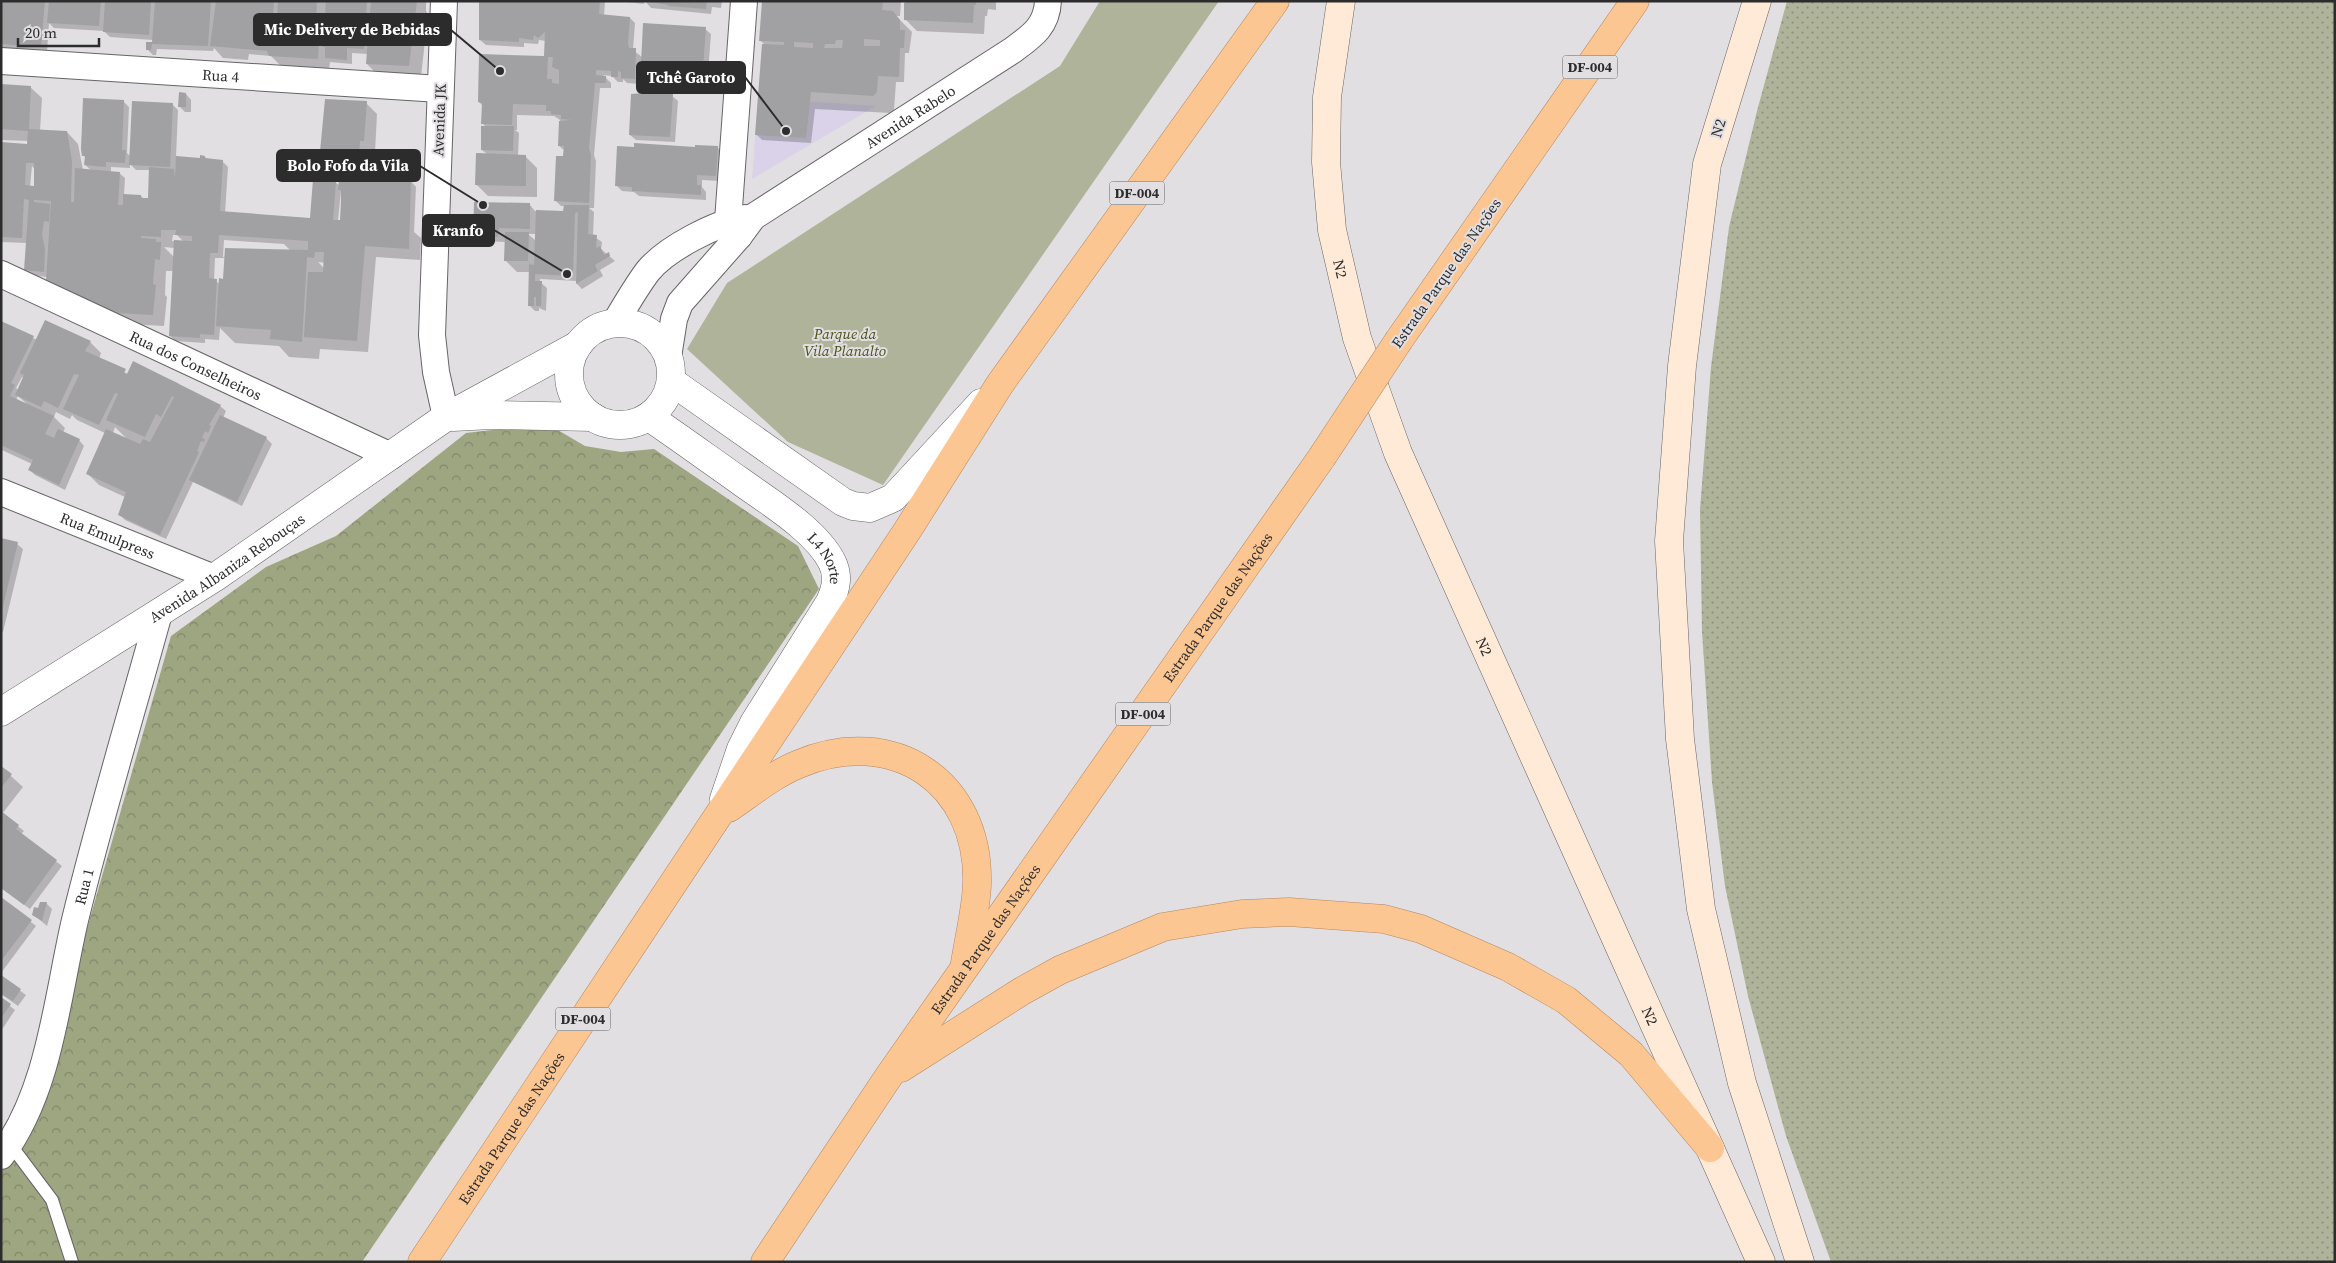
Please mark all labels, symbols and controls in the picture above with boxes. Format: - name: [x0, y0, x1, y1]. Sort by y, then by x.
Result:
- callout: Mic Delivery de Bebidas: [254, 14, 451, 45]
- scale bar: [18, 15, 99, 47]
- text: Mic Delivery de Bebidas: [264, 18, 440, 40]
- text: 20 m: [25, 22, 57, 43]
- road number: DF-004: [1562, 56, 1618, 78]
- callout: Tchê Garoto: [637, 62, 745, 93]
- street label: Rua 4: [201, 63, 240, 87]
- text: Tchê Garoto: [647, 66, 735, 88]
- street label: Avenida Rabelo: [861, 79, 959, 153]
- street label: Avenida JK: [427, 83, 451, 157]
- street label: N2: [1705, 116, 1731, 140]
- callout: Bolo Fofo da Vila: [277, 150, 420, 181]
- text: Bolo Fofo da Vila: [287, 154, 410, 176]
- road number: DF-004: [1110, 182, 1164, 204]
- street label: Estrada Parque das Nações: [1386, 194, 1506, 352]
- callout: Kranfo: [423, 215, 494, 246]
- text: Kranfo: [432, 219, 484, 241]
- street label: N2: [1329, 257, 1353, 280]
- park label: Parque da Vila Planalto: [804, 323, 886, 361]
- street label: Rua dos Conselheiros: [126, 325, 265, 405]
- street label: Rua Emulpress: [57, 506, 158, 564]
- street label: Avenida Albaniza Rebouças: [145, 508, 309, 627]
- street label: L4 Norte: [803, 527, 847, 586]
- street label: Estrada Parque das Nações: [1157, 528, 1277, 686]
- street label: N2: [1471, 633, 1498, 659]
- road number: DF-004: [1116, 702, 1170, 726]
- street label: Estrada Parque das Nações: [925, 860, 1045, 1018]
- street label: Rua 1: [69, 866, 98, 907]
- street label: N2: [1637, 1003, 1664, 1028]
- road number: DF-004: [556, 1008, 610, 1030]
- street label: Estrada Parque das Nações: [453, 1048, 569, 1208]

